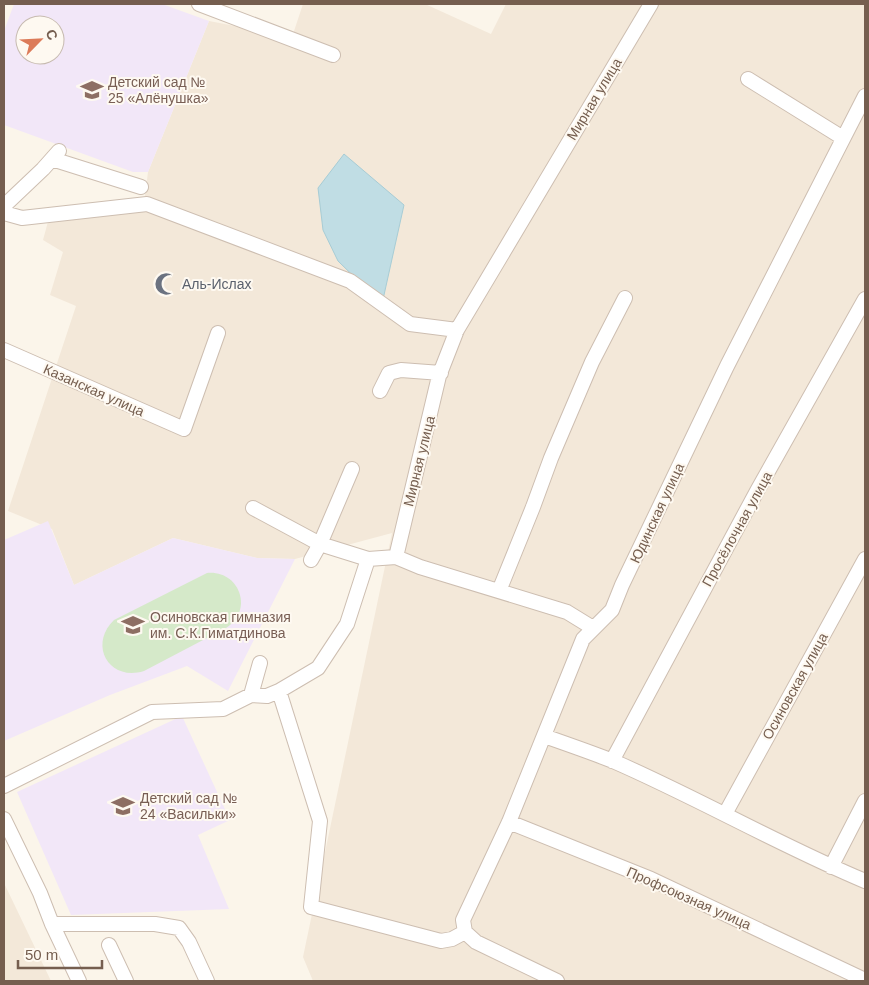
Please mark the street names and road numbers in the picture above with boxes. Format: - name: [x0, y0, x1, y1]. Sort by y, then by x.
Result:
- street label: Мирная улица: [563, 55, 625, 143]
- street label: Казанская улица: [41, 361, 147, 420]
- street label: Мирная улица: [400, 414, 438, 508]
- street label: Юдинская улица: [627, 460, 687, 566]
- street label: Просёлочная улица: [699, 469, 775, 589]
- street label: Осиновская улица: [759, 630, 831, 742]
- street label: Профсоюзная улица: [624, 863, 754, 933]

